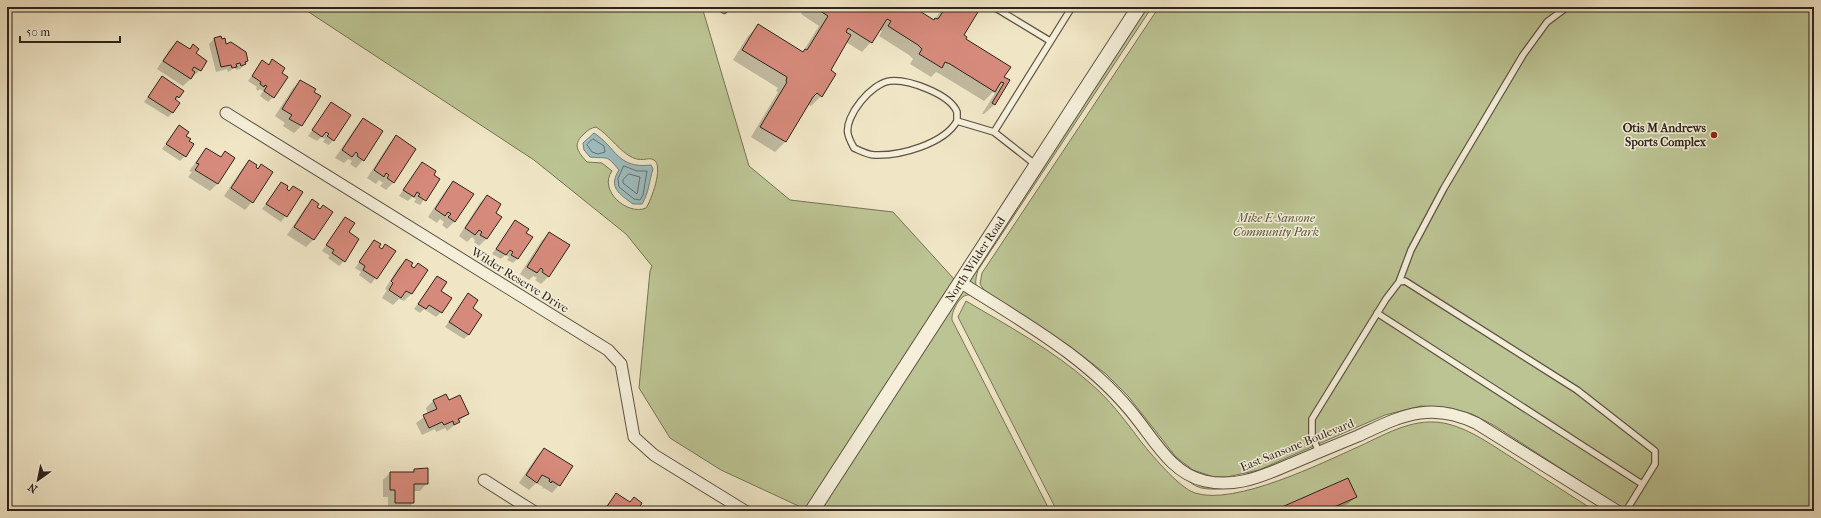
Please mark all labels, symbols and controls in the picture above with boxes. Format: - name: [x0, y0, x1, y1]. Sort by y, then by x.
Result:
- scale bar: [20, 18, 120, 44]
- text: 50 m: [26, 25, 50, 39]
- place label: Otis M Andrews Sports Complex: [1623, 121, 1707, 150]
- marker: Otis M Andrews Sports Complex: [1709, 130, 1719, 140]
- park label: Mike E Sansone Community Park: [1233, 211, 1319, 239]
- street label: North Wilder Road: [942, 214, 1008, 305]
- street label: Wilder Reserve Drive: [468, 244, 571, 316]
- street label: East Sansone Boulevard: [1238, 416, 1356, 474]
- north arrow: [18, 460, 58, 500]
- text: N: [25, 480, 40, 496]

